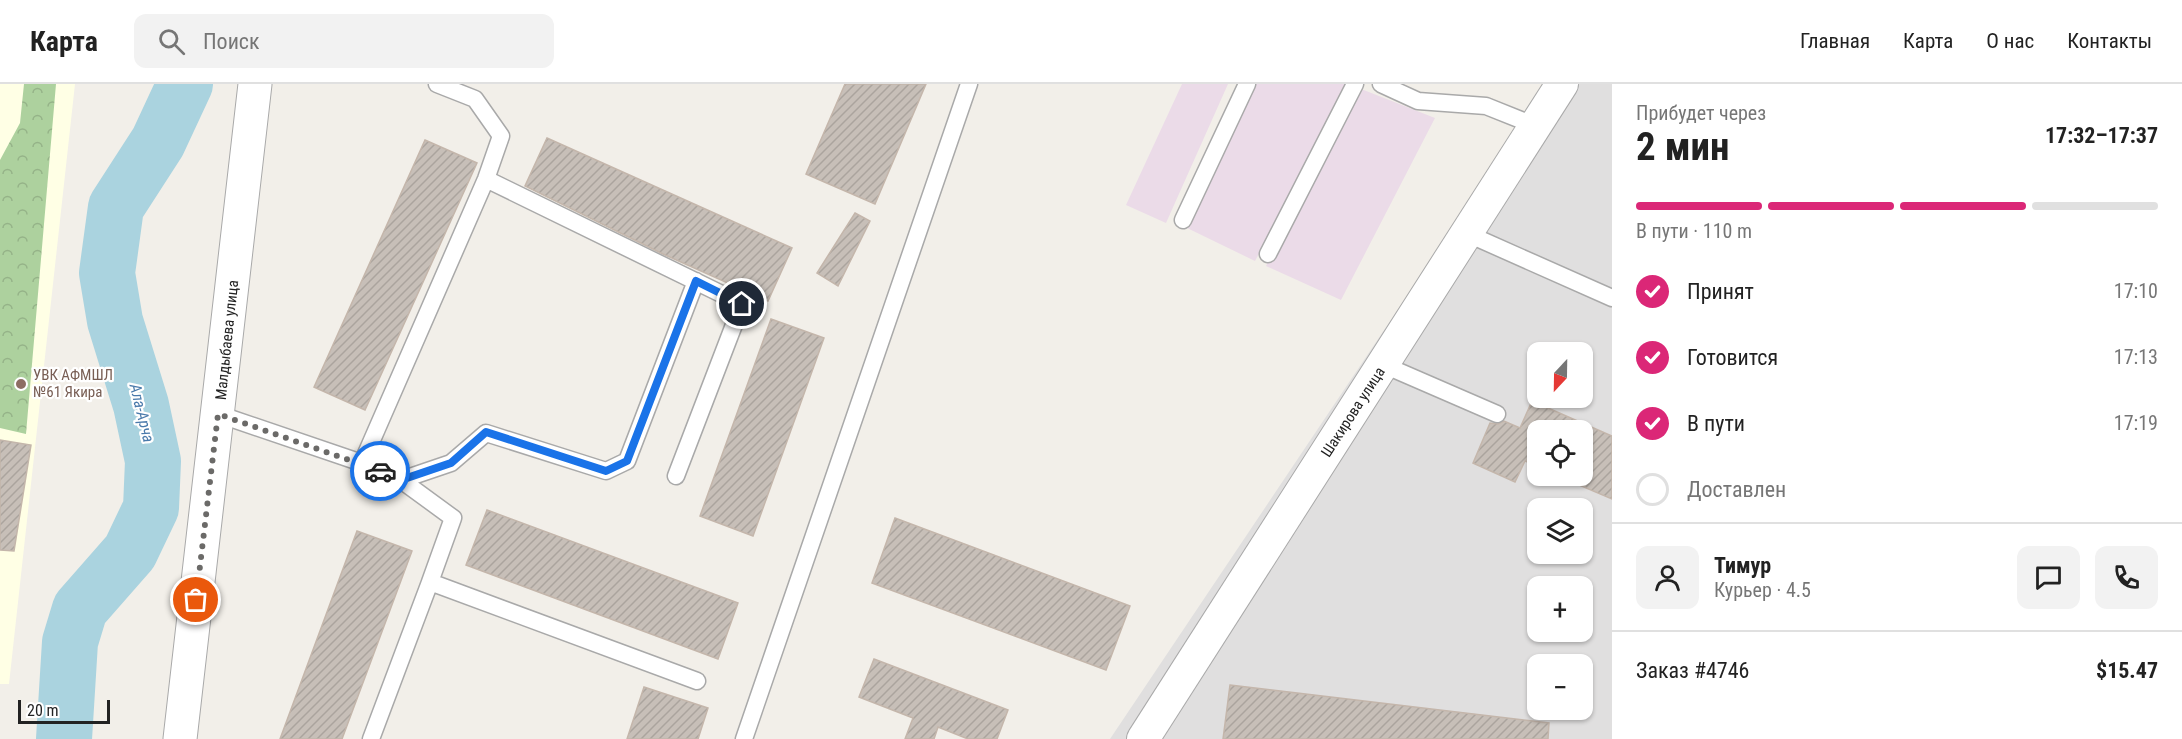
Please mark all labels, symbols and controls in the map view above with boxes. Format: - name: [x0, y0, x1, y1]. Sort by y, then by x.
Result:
- search box: [134, 14, 554, 68]
- text: Карта: [30, 25, 98, 58]
- icon: search: [155, 25, 188, 58]
- text: Поиск: [203, 29, 260, 54]
- text: Главная: [1800, 29, 1870, 53]
- text: Карта: [1903, 29, 1953, 53]
- text: О нас: [1986, 29, 2034, 53]
- text: Контакты: [2067, 29, 2152, 53]
- text: Прибудет через: [1636, 101, 1766, 125]
- text: 17:32–17:37: [2045, 123, 2158, 148]
- text: 2 мин: [1636, 124, 1730, 170]
- text: В пути · 110 m: [1636, 219, 1752, 243]
- icon: check: [1636, 275, 1669, 308]
- pin: [716, 278, 767, 329]
- street label: Малдыбаева улица: [212, 279, 242, 401]
- text: Принят: [1687, 279, 1754, 304]
- text: 17:10: [2114, 279, 2158, 303]
- icon: home: [725, 287, 758, 320]
- icon: check: [1636, 341, 1669, 374]
- north arrow: [1527, 342, 1593, 408]
- map controls: [1527, 342, 1593, 720]
- text: Готовится: [1687, 345, 1778, 370]
- text: 17:13: [2114, 345, 2158, 369]
- street label: Шакирова улица: [1317, 364, 1389, 460]
- place label: УВК АФМШЛ №61 Якира: [33, 366, 113, 401]
- marker: УВК АФМШЛ №61 Якира: [14, 377, 28, 391]
- water label: Ала-Арча: [125, 381, 158, 444]
- icon: check: [1636, 407, 1669, 440]
- text: В пути: [1687, 411, 1745, 436]
- text: 17:19: [2114, 411, 2158, 435]
- button: locate: [1527, 420, 1593, 486]
- courier: [350, 441, 410, 501]
- icon: car: [364, 455, 397, 488]
- text: Доставлен: [1687, 477, 1786, 502]
- button: layers: [1527, 498, 1593, 564]
- button: person: [1636, 546, 1699, 609]
- button: chat: [2017, 546, 2080, 609]
- button: phone: [2095, 546, 2158, 609]
- text: Тимур: [1714, 553, 1771, 578]
- pin: [170, 574, 221, 625]
- button: +: [1527, 576, 1593, 642]
- text: Курьер · 4.5: [1714, 578, 1811, 602]
- icon: bag: [179, 583, 212, 616]
- button: −: [1527, 654, 1593, 720]
- text: Заказ #4746: [1636, 658, 1749, 683]
- text: $15.47: [2096, 658, 2158, 683]
- scale bar: [18, 697, 110, 724]
- text: 20 m: [27, 701, 59, 720]

